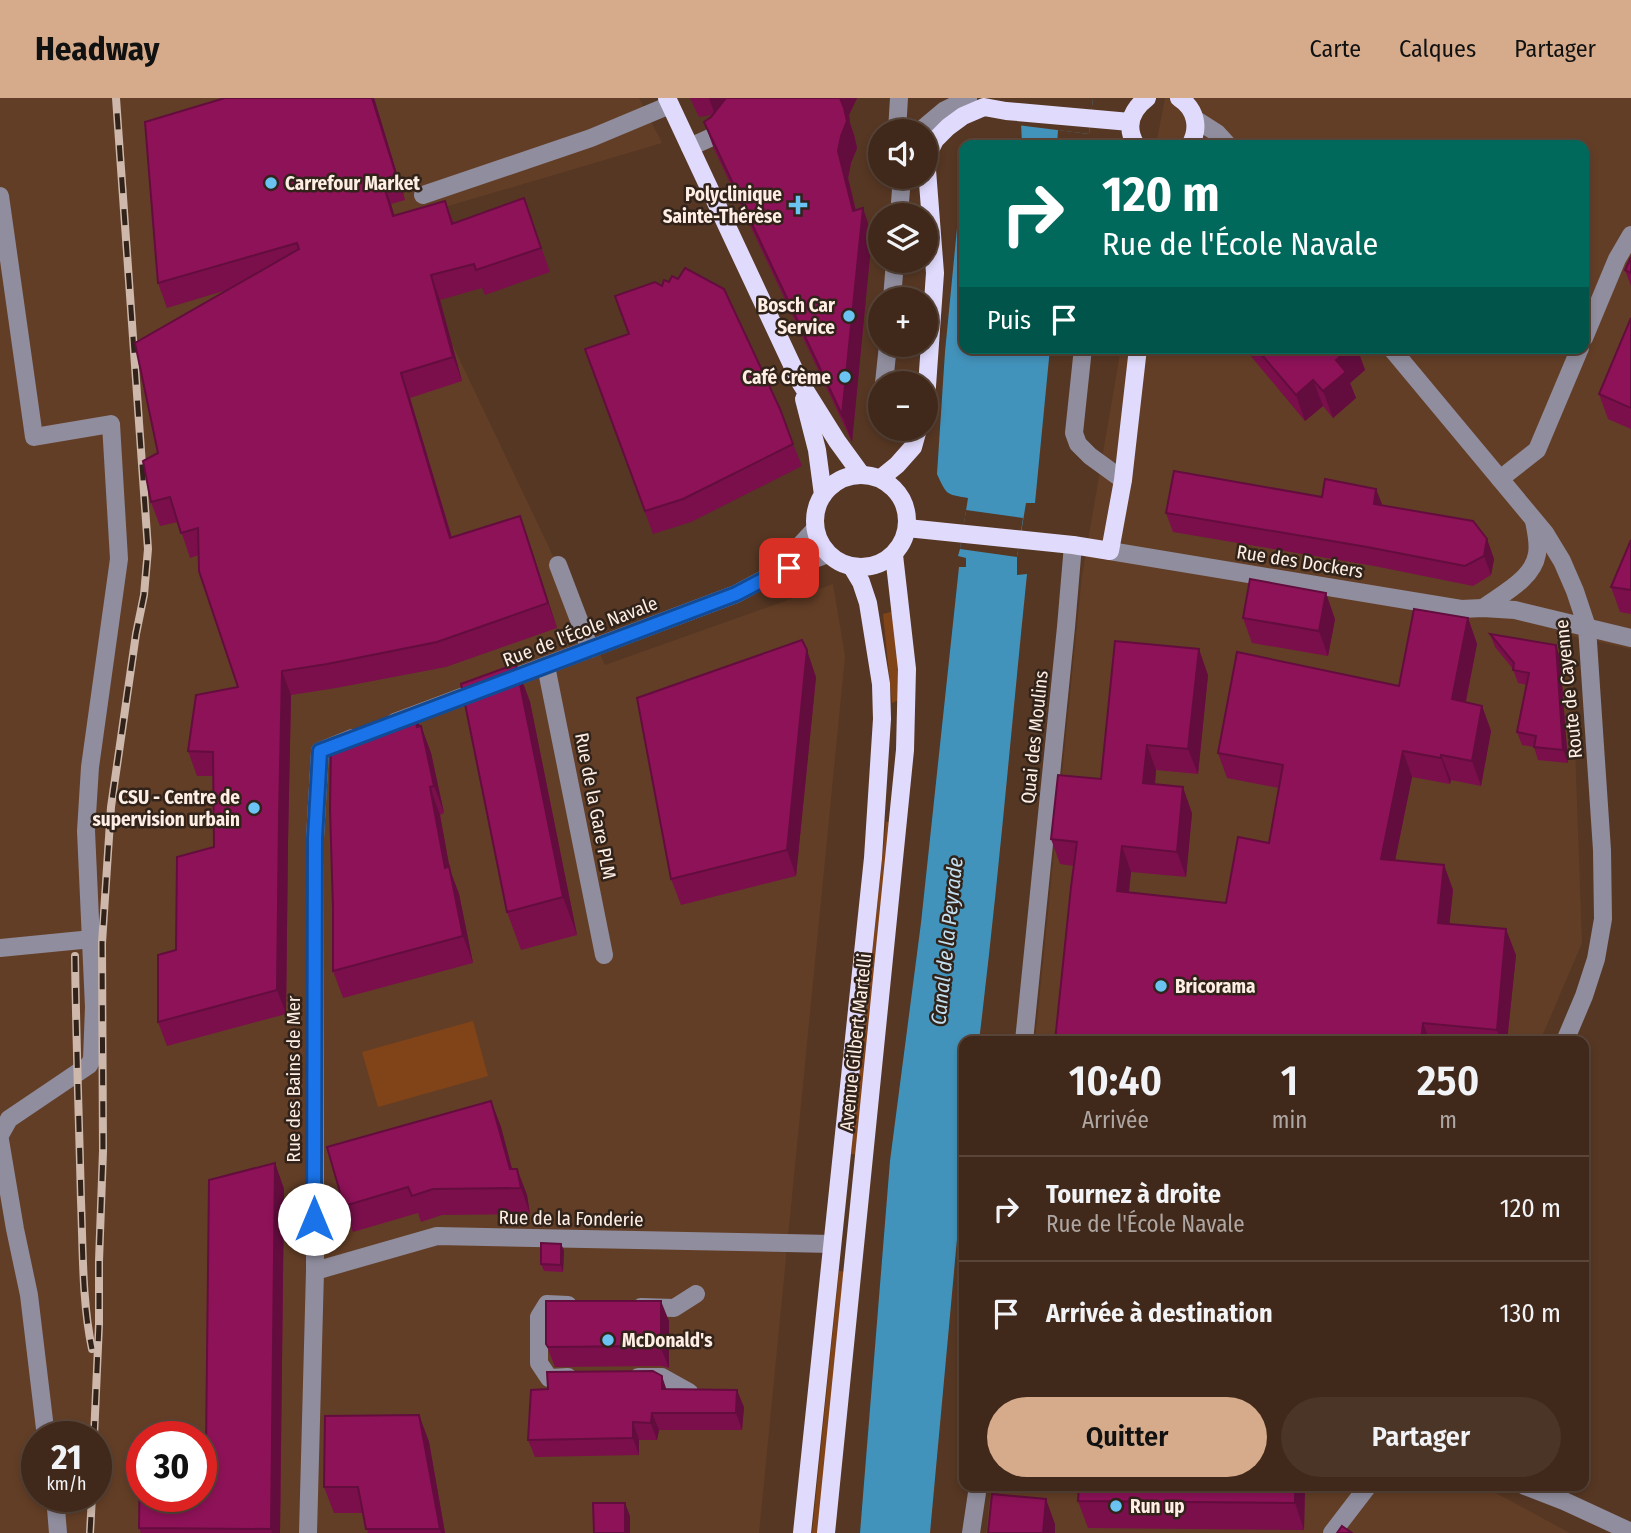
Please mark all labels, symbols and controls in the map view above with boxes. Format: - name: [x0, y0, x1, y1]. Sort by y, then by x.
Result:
- text: Headway: [35, 29, 159, 69]
- text: Carte: [1310, 35, 1361, 63]
- text: Calques: [1399, 35, 1476, 63]
- text: Partager: [1514, 35, 1596, 63]
- map controls: [868, 119, 938, 441]
- button: sound: [868, 119, 938, 189]
- text: 120 m: [1102, 165, 1220, 224]
- icon: right: [987, 168, 1078, 259]
- place label: Carrefour Market: [285, 172, 420, 195]
- marker: Carrefour Market: [263, 175, 279, 191]
- place label: Polyclinique Sainte-Thérèse: [663, 183, 782, 228]
- marker: Polyclinique Sainte-Thérèse: [788, 195, 808, 215]
- button: layers: [868, 203, 938, 273]
- text: Rue de l'École Navale: [1102, 225, 1378, 263]
- button: +: [868, 287, 938, 357]
- place label: Bosch Car Service: [758, 294, 836, 339]
- icon: arrive: [1045, 301, 1083, 339]
- text: Puis: [987, 305, 1031, 336]
- marker: Bosch Car Service: [841, 308, 857, 324]
- place label: Café Crème: [742, 366, 831, 389]
- marker: Café Crème: [837, 369, 853, 385]
- button: −: [868, 371, 938, 441]
- pin: [759, 538, 819, 598]
- street label: Rue des Dockers: [1235, 540, 1365, 583]
- icon: arrive: [770, 549, 808, 587]
- street label: Rue de l'École Navale: [500, 591, 661, 672]
- street label: Route de Cayenne: [1550, 618, 1587, 760]
- street label: Quai des Moulins: [1016, 669, 1053, 805]
- street label: Rue de la Gare PLM: [570, 731, 621, 881]
- place label: CSU - Centre de supervision urbain: [92, 786, 240, 831]
- marker: CSU - Centre de supervision urbain: [246, 800, 262, 816]
- water label: Canal de la Peyrade: [925, 856, 969, 1026]
- street label: Avenue Gilbert Martelli: [835, 952, 876, 1132]
- place label: Bricorama: [1175, 975, 1255, 998]
- marker: Bricorama: [1153, 978, 1169, 994]
- street label: Rue des Bains de Mer: [282, 995, 305, 1162]
- text: 10:40: [1069, 1056, 1162, 1106]
- text: 1: [1281, 1056, 1298, 1106]
- text: 250: [1417, 1056, 1479, 1106]
- text: Arrivée: [1082, 1106, 1149, 1134]
- text: min: [1272, 1106, 1307, 1134]
- text: m: [1439, 1106, 1457, 1134]
- text: Tournez à droite: [1046, 1179, 1221, 1210]
- position arrow: [277, 1182, 351, 1256]
- icon: right: [987, 1190, 1025, 1228]
- text: 120 m: [1500, 1193, 1561, 1224]
- street label: Rue de la Fonderie: [498, 1206, 644, 1231]
- text: Rue de l'École Navale: [1046, 1210, 1245, 1238]
- icon: arrive: [987, 1295, 1025, 1333]
- text: Arrivée à destination: [1046, 1298, 1273, 1329]
- text: 130 m: [1499, 1298, 1561, 1329]
- place label: McDonald's: [622, 1329, 713, 1352]
- marker: McDonald's: [600, 1332, 616, 1348]
- button: Quitter: [987, 1397, 1267, 1477]
- button: Partager: [1281, 1397, 1561, 1477]
- speed limit sign: 30: [126, 1421, 217, 1512]
- text: 21: [51, 1436, 82, 1478]
- text: km/h: [46, 1473, 87, 1495]
- place label: Run up: [1130, 1495, 1185, 1518]
- marker: Run up: [1108, 1498, 1124, 1514]

